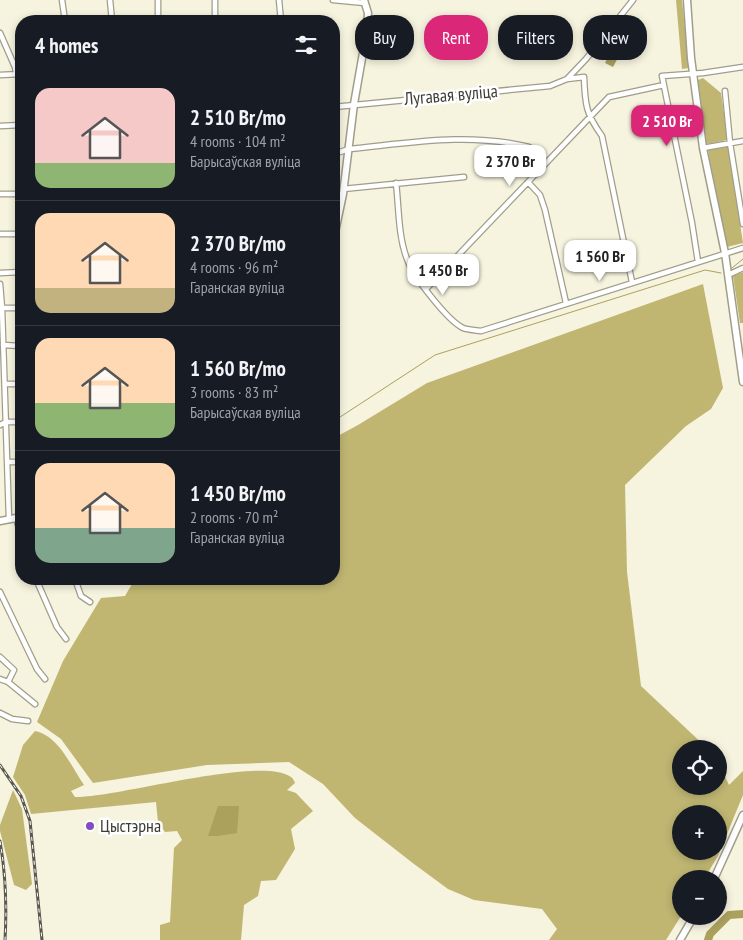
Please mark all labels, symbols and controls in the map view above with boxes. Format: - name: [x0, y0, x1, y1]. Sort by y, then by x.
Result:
- chip: Buy: [355, 15, 414, 60]
- chip: Rent: [424, 15, 488, 60]
- chip: Filters: [498, 15, 573, 60]
- chip: New: [583, 15, 647, 60]
- icon: filters: [292, 31, 320, 59]
- text: 4 homes: [35, 32, 98, 59]
- street label: Лугавая вуліца: [402, 79, 499, 110]
- text: 2 510 Br/mo: [190, 104, 286, 131]
- pin: 2 510 Br: [615, 104, 719, 147]
- icon: home: [75, 108, 135, 168]
- text: 2 510 Br: [642, 111, 692, 131]
- text: 4 rooms · 104 m²: [190, 131, 286, 151]
- pin: 2 370 Br: [458, 144, 562, 187]
- text: Барысаўская вуліца: [190, 151, 301, 171]
- text: 2 370 Br: [485, 151, 535, 171]
- text: 2 370 Br/mo: [190, 230, 286, 257]
- icon: home: [75, 233, 135, 293]
- pin: 1 560 Br: [548, 240, 652, 282]
- text: 1 560 Br: [575, 246, 625, 266]
- pin: 1 450 Br: [391, 254, 495, 296]
- text: 4 rooms · 96 m²: [190, 257, 278, 277]
- text: 1 450 Br: [418, 260, 468, 280]
- text: Гаранская вуліца: [190, 277, 285, 297]
- text: 1 560 Br/mo: [190, 355, 286, 382]
- icon: home: [75, 358, 135, 418]
- text: 3 rooms · 83 m²: [190, 382, 278, 402]
- text: Барысаўская вуліца: [190, 402, 301, 422]
- text: 1 450 Br/mo: [190, 480, 286, 507]
- icon: home: [75, 483, 135, 543]
- text: 2 rooms · 70 m²: [190, 507, 278, 527]
- text: Гаранская вуліца: [190, 527, 285, 547]
- map controls: [672, 740, 727, 925]
- button: locate: [672, 740, 727, 795]
- button: +: [672, 805, 727, 860]
- place label: Цыстэрна: [100, 814, 161, 837]
- marker: Цыстэрна: [84, 820, 96, 832]
- button: −: [672, 870, 727, 925]

